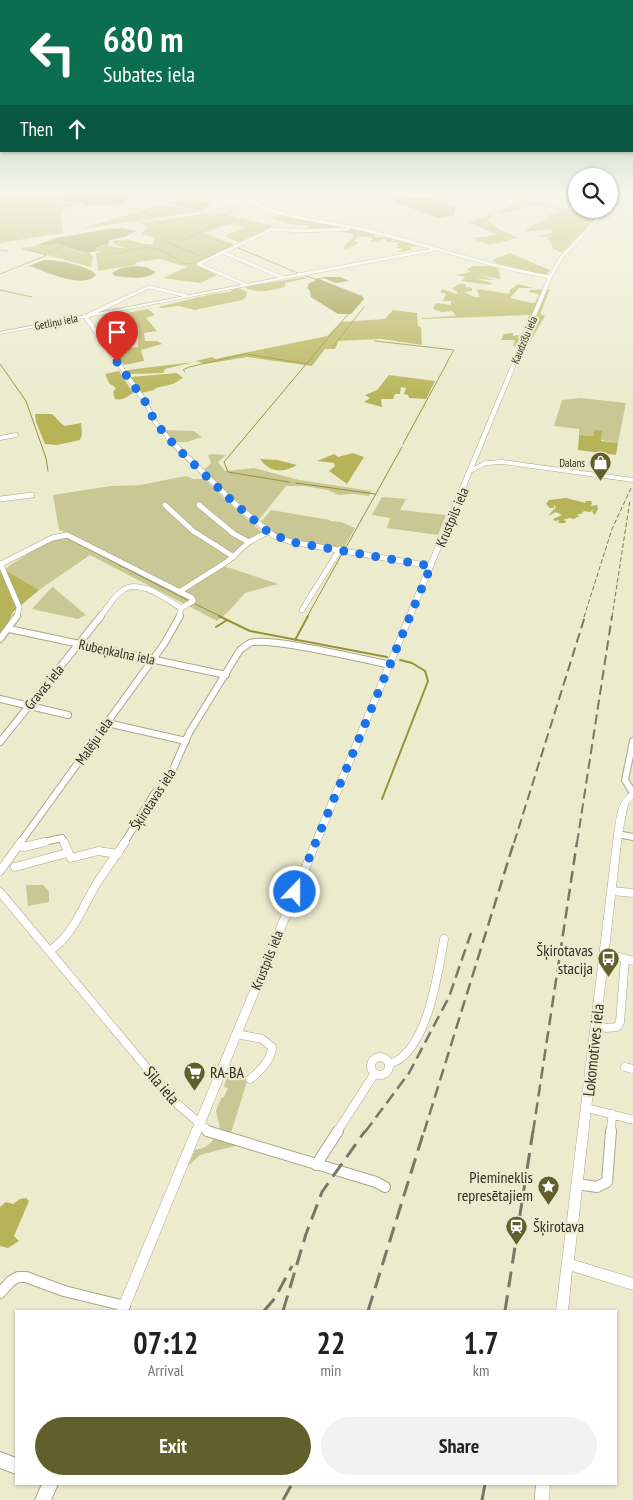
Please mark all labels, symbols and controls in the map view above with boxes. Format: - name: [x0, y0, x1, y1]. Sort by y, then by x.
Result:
- text: 680 m: [103, 16, 184, 62]
- icon: left: [20, 20, 85, 85]
- text: Subates iela: [103, 60, 195, 88]
- icon: ahead: [63, 115, 91, 143]
- text: Then: [20, 117, 53, 141]
- map controls: [568, 168, 618, 218]
- button: search: [568, 168, 618, 218]
- street label: Getliņu iela: [33, 311, 79, 333]
- pin: [96, 311, 138, 362]
- street label: Kaudzīšu iela: [508, 314, 540, 366]
- icon: arrive: [103, 318, 131, 346]
- shop icon: Dalans: [589, 451, 613, 482]
- place label: Dalans: [559, 456, 585, 470]
- street label: Krustpils iela: [431, 485, 473, 549]
- street label: Rubeņkalna iela: [77, 635, 157, 669]
- street label: Gravas iela: [20, 661, 68, 713]
- street label: Malēju iela: [71, 714, 117, 768]
- street label: Šķirotavas iela: [126, 765, 180, 833]
- position arrow: [268, 865, 320, 917]
- street label: Krustpils iela: [247, 927, 287, 993]
- place label: Šķirotavas stacija: [536, 940, 593, 978]
- bus stop icon: Šķirotavas stacija: [597, 947, 621, 978]
- street label: Lokomotīves iela: [578, 1003, 608, 1097]
- supermarket icon: RA-BA: [182, 1060, 206, 1091]
- street label: Sila iela: [140, 1062, 184, 1108]
- place label: RA-BA: [210, 1062, 245, 1082]
- place label: Piemineklis represētajiem: [457, 1167, 533, 1205]
- place icon: Piemineklis represētajiem: [537, 1174, 561, 1205]
- station icon: Šķirotava: [505, 1214, 529, 1245]
- place label: Šķirotava: [533, 1216, 584, 1236]
- text: 07:12: [133, 1323, 198, 1362]
- text: 22: [317, 1323, 345, 1362]
- text: 1.7: [464, 1323, 499, 1362]
- text: Arrival: [148, 1360, 184, 1380]
- text: min: [320, 1360, 341, 1380]
- text: km: [473, 1360, 489, 1380]
- button: Exit: [35, 1417, 311, 1475]
- button: Share: [321, 1417, 597, 1475]

